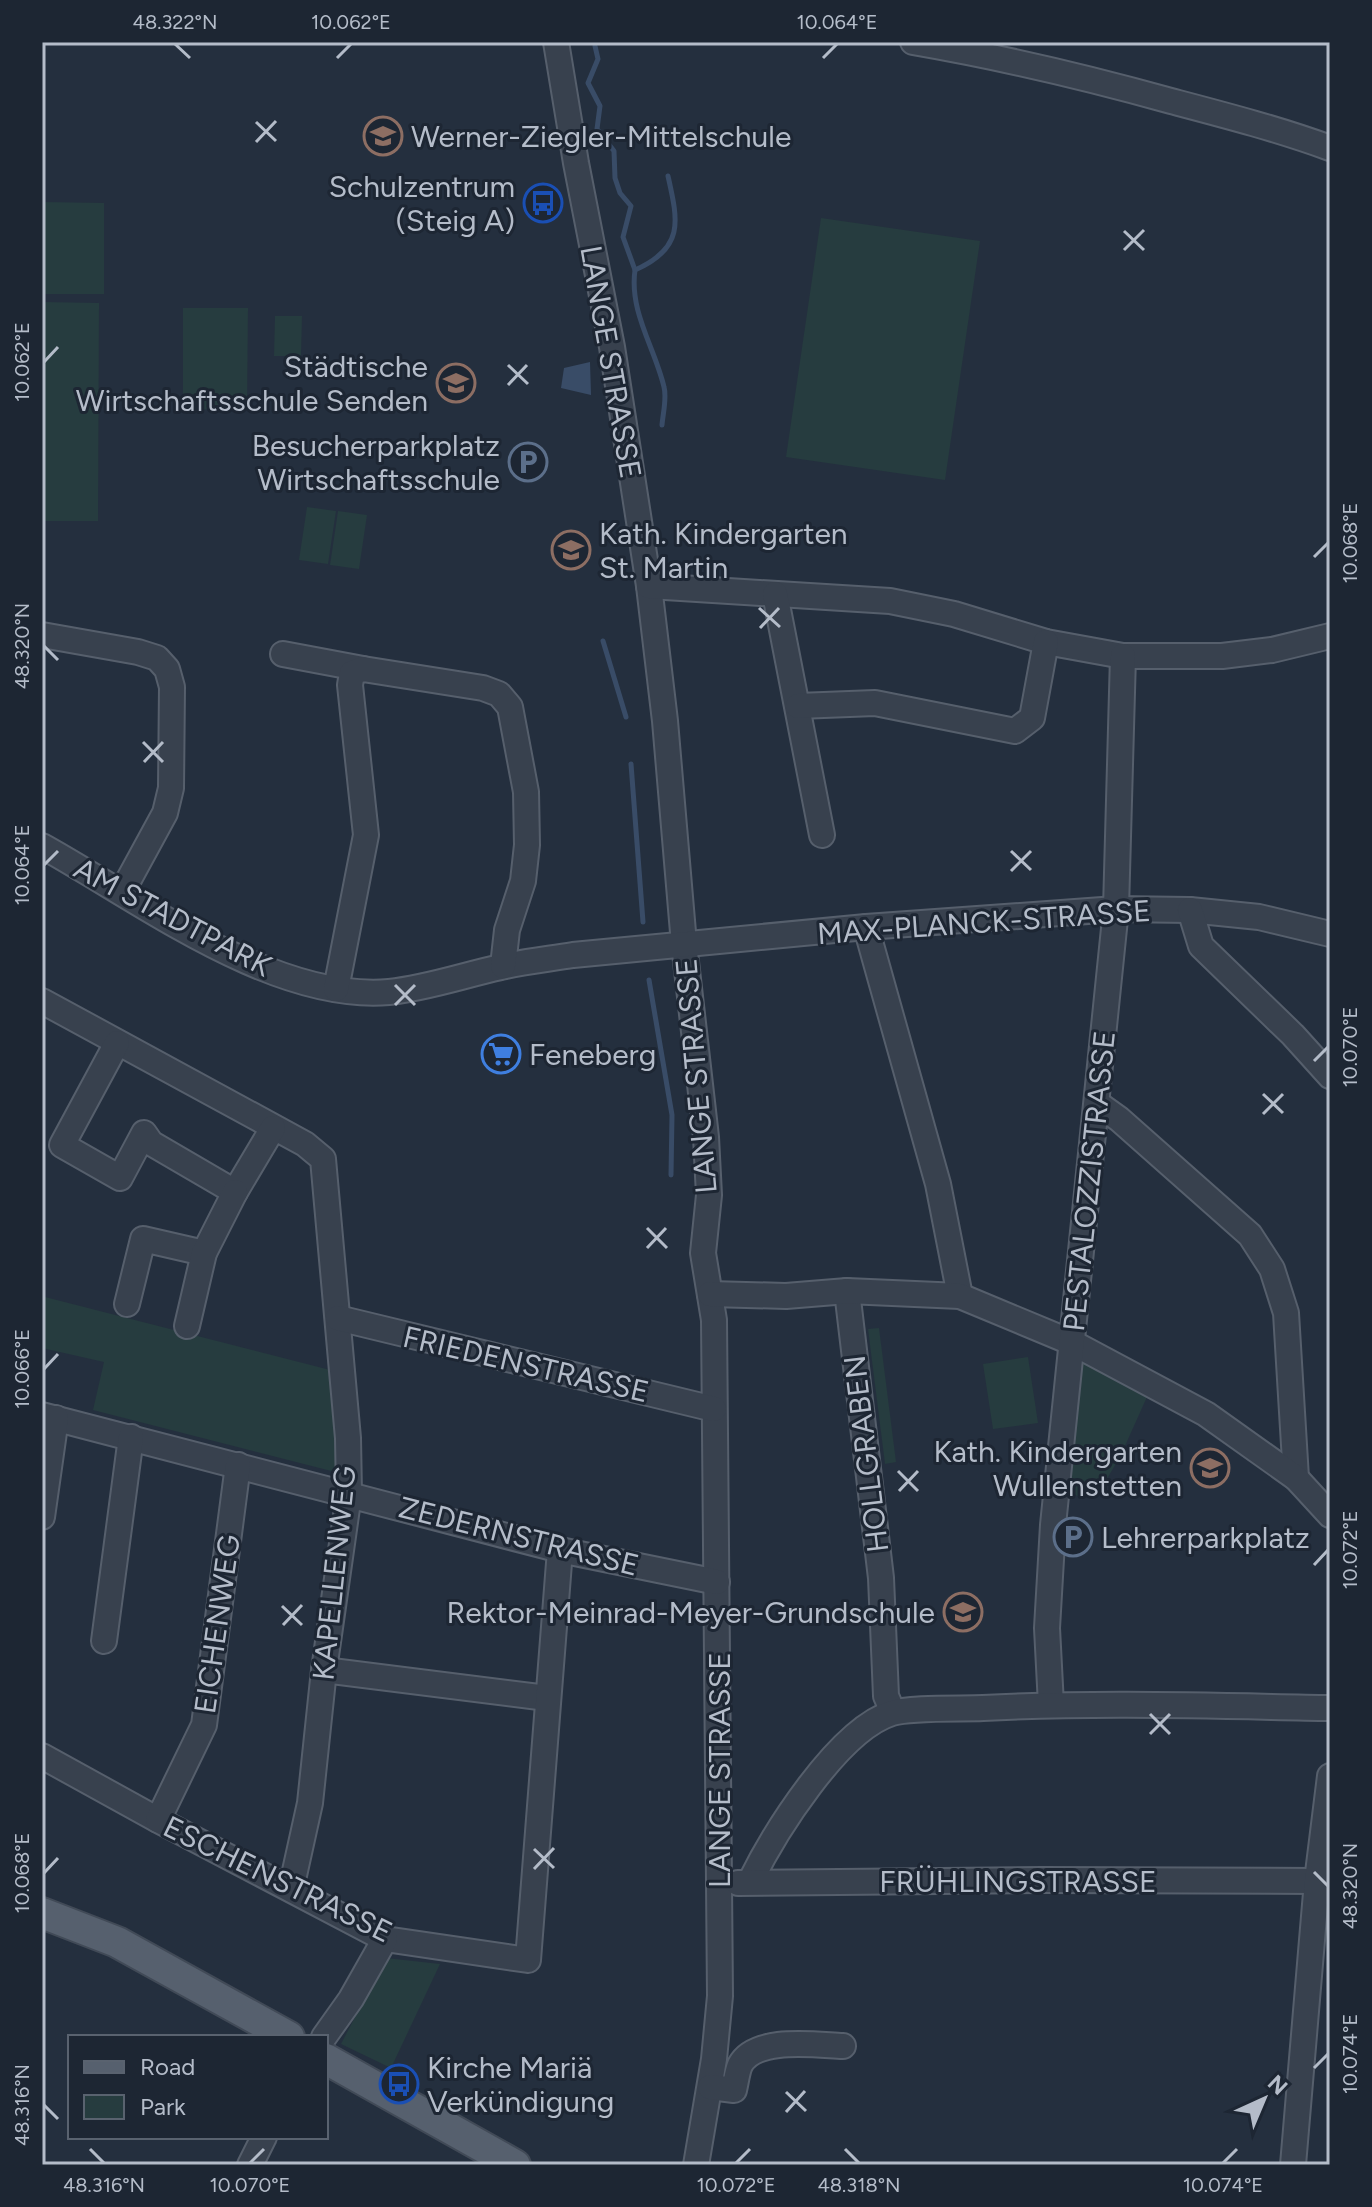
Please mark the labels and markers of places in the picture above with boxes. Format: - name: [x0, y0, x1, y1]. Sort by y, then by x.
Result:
- school or university icon: Werner-Ziegler-Mittelschule: [362, 115, 404, 157]
- place label: Werner-Ziegler-Mittelschule: [411, 118, 791, 155]
- place label: Schulzentrum (Steig A): [329, 168, 515, 239]
- bus stop icon: Schulzentrum (Steig A): [522, 182, 564, 224]
- place label: Städtische Wirtschaftsschule Senden: [76, 348, 428, 419]
- school or university icon: Städtische Wirtschaftsschule Senden: [435, 362, 477, 404]
- place label: Besucherparkplatz Wirtschaftsschule: [252, 427, 500, 498]
- parking icon: Besucherparkplatz Wirtschaftsschule: [507, 441, 549, 483]
- place label: Kath. Kindergarten St. Martin: [599, 515, 848, 586]
- school or university icon: Kath. Kindergarten St. Martin: [550, 529, 592, 571]
- supermarket icon: Feneberg: [480, 1033, 522, 1075]
- place label: Feneberg: [529, 1036, 656, 1073]
- place label: Kath. Kindergarten Wullenstetten: [933, 1433, 1182, 1504]
- school or university icon: Kath. Kindergarten Wullenstetten: [1189, 1447, 1231, 1489]
- parking icon: Lehrerparkplatz: [1052, 1516, 1094, 1558]
- place label: Lehrerparkplatz: [1101, 1519, 1310, 1556]
- school or university icon: Rektor-Meinrad-Meyer-Grundschule: [942, 1591, 984, 1633]
- place label: Rektor-Meinrad-Meyer-Grundschule: [446, 1594, 935, 1631]
- place label: Kirche Mariä Verkündigung: [427, 2049, 614, 2120]
- bus stop icon: Kirche Mariä Verkündigung: [378, 2063, 420, 2105]

